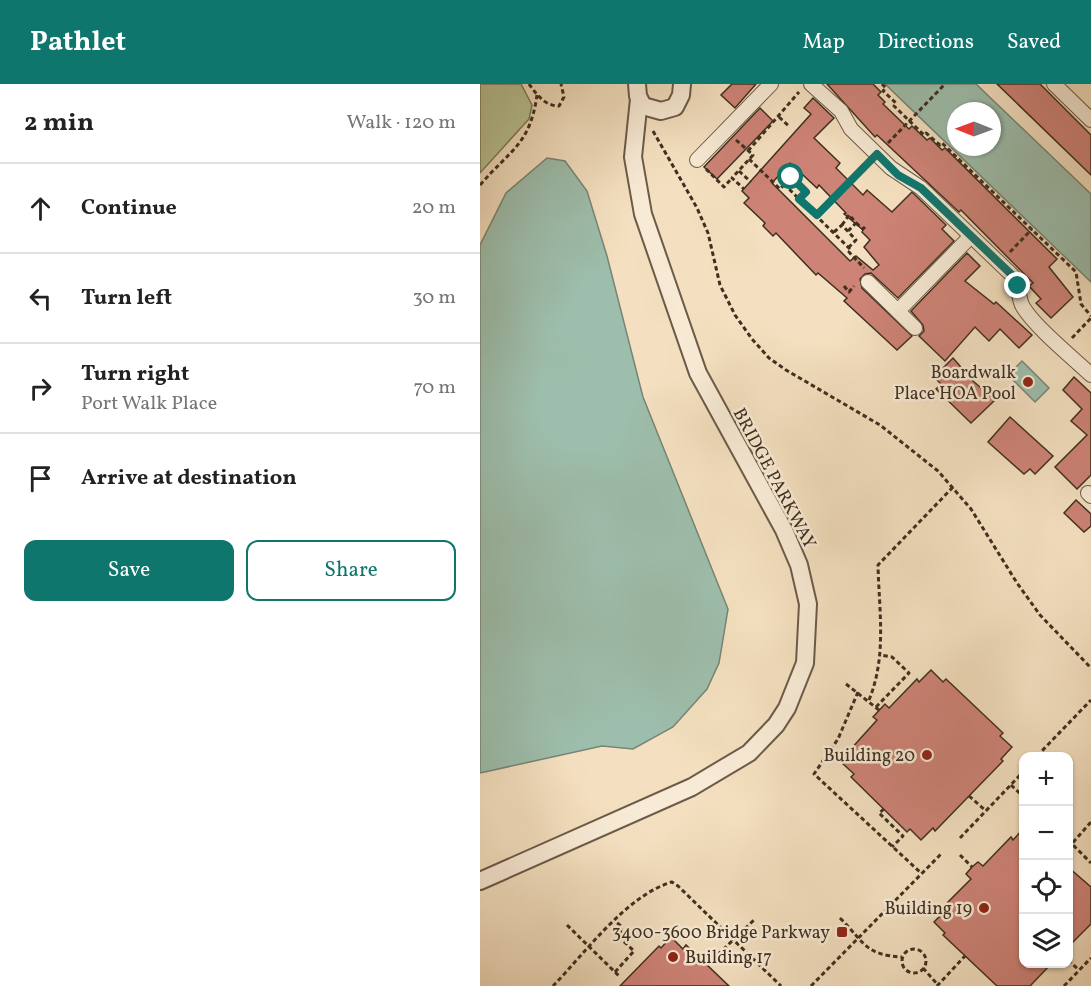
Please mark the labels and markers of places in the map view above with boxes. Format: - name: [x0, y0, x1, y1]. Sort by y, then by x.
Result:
- place label: Boardwalk Place HOA Pool: [894, 361, 1016, 407]
- marker: Boardwalk Place HOA Pool: [1021, 375, 1035, 389]
- place label: Building 20: [823, 744, 915, 769]
- marker: Building 20: [920, 748, 934, 762]
- place label: Building 19: [884, 897, 972, 922]
- marker: Building 19: [977, 901, 991, 915]
- place label: 3400-3600 Bridge Parkway: [612, 921, 830, 946]
- marker: 3400-3600 Bridge Parkway: [835, 925, 849, 939]
- place label: Building 17: [685, 946, 772, 971]
- marker: Building 17: [666, 950, 680, 964]

